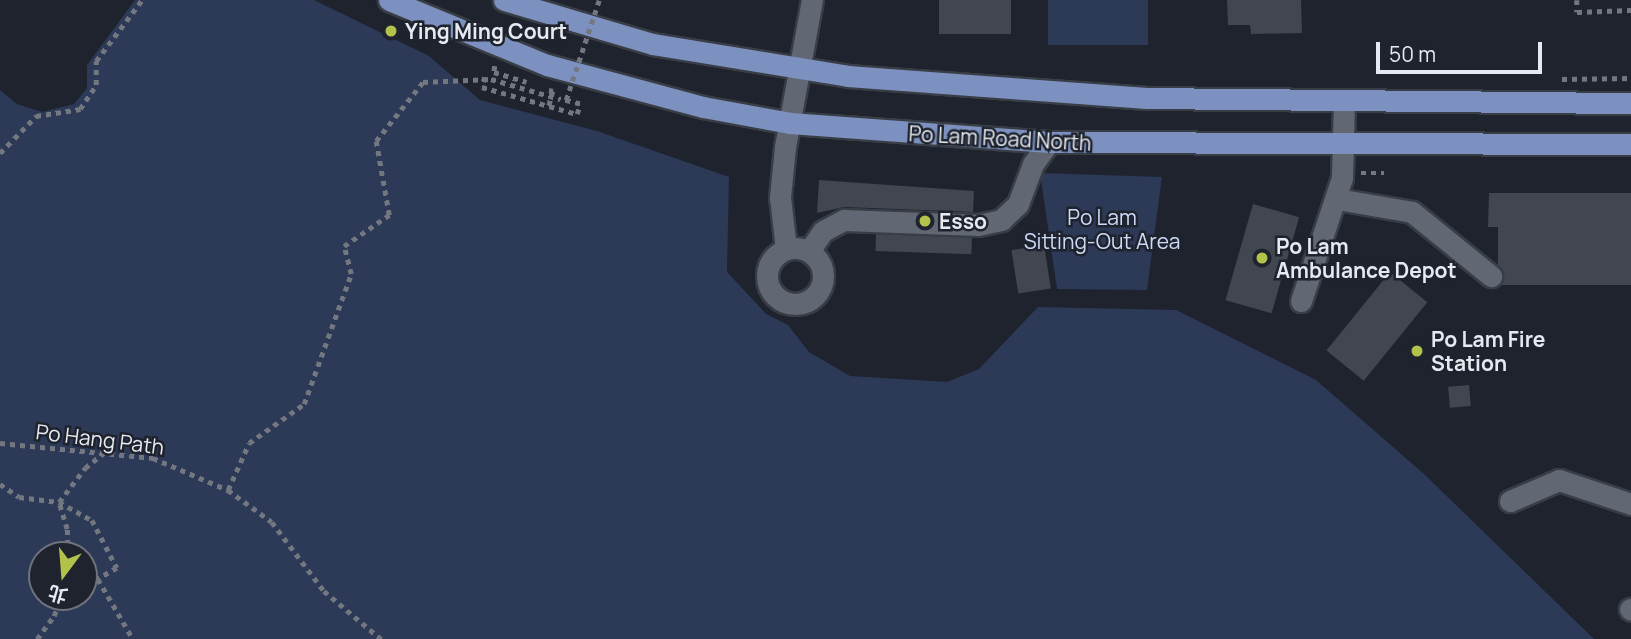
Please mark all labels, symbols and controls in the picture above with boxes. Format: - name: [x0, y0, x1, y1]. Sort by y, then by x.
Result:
- place label: Ying Ming Court: [405, 18, 567, 44]
- marker: Ying Ming Court: [383, 23, 399, 39]
- scale bar: [1379, 28, 1545, 72]
- text: 50 m: [1389, 40, 1436, 68]
- street label: Po Lam Road North: [908, 121, 1092, 155]
- park label: Po Lam Sitting-Out Area: [1024, 204, 1180, 254]
- place label: Esso: [939, 208, 987, 234]
- marker: Esso: [917, 213, 933, 229]
- place label: Po Lam Ambulance Depot: [1276, 233, 1457, 283]
- marker: Po Lam Ambulance Depot: [1254, 250, 1270, 266]
- place label: Po Lam Fire Station: [1431, 326, 1545, 376]
- marker: Po Lam Fire Station: [1409, 343, 1425, 359]
- street label: Po Hang Path: [34, 419, 166, 459]
- north arrow: [28, 541, 98, 611]
- text: 北: [45, 579, 70, 609]

